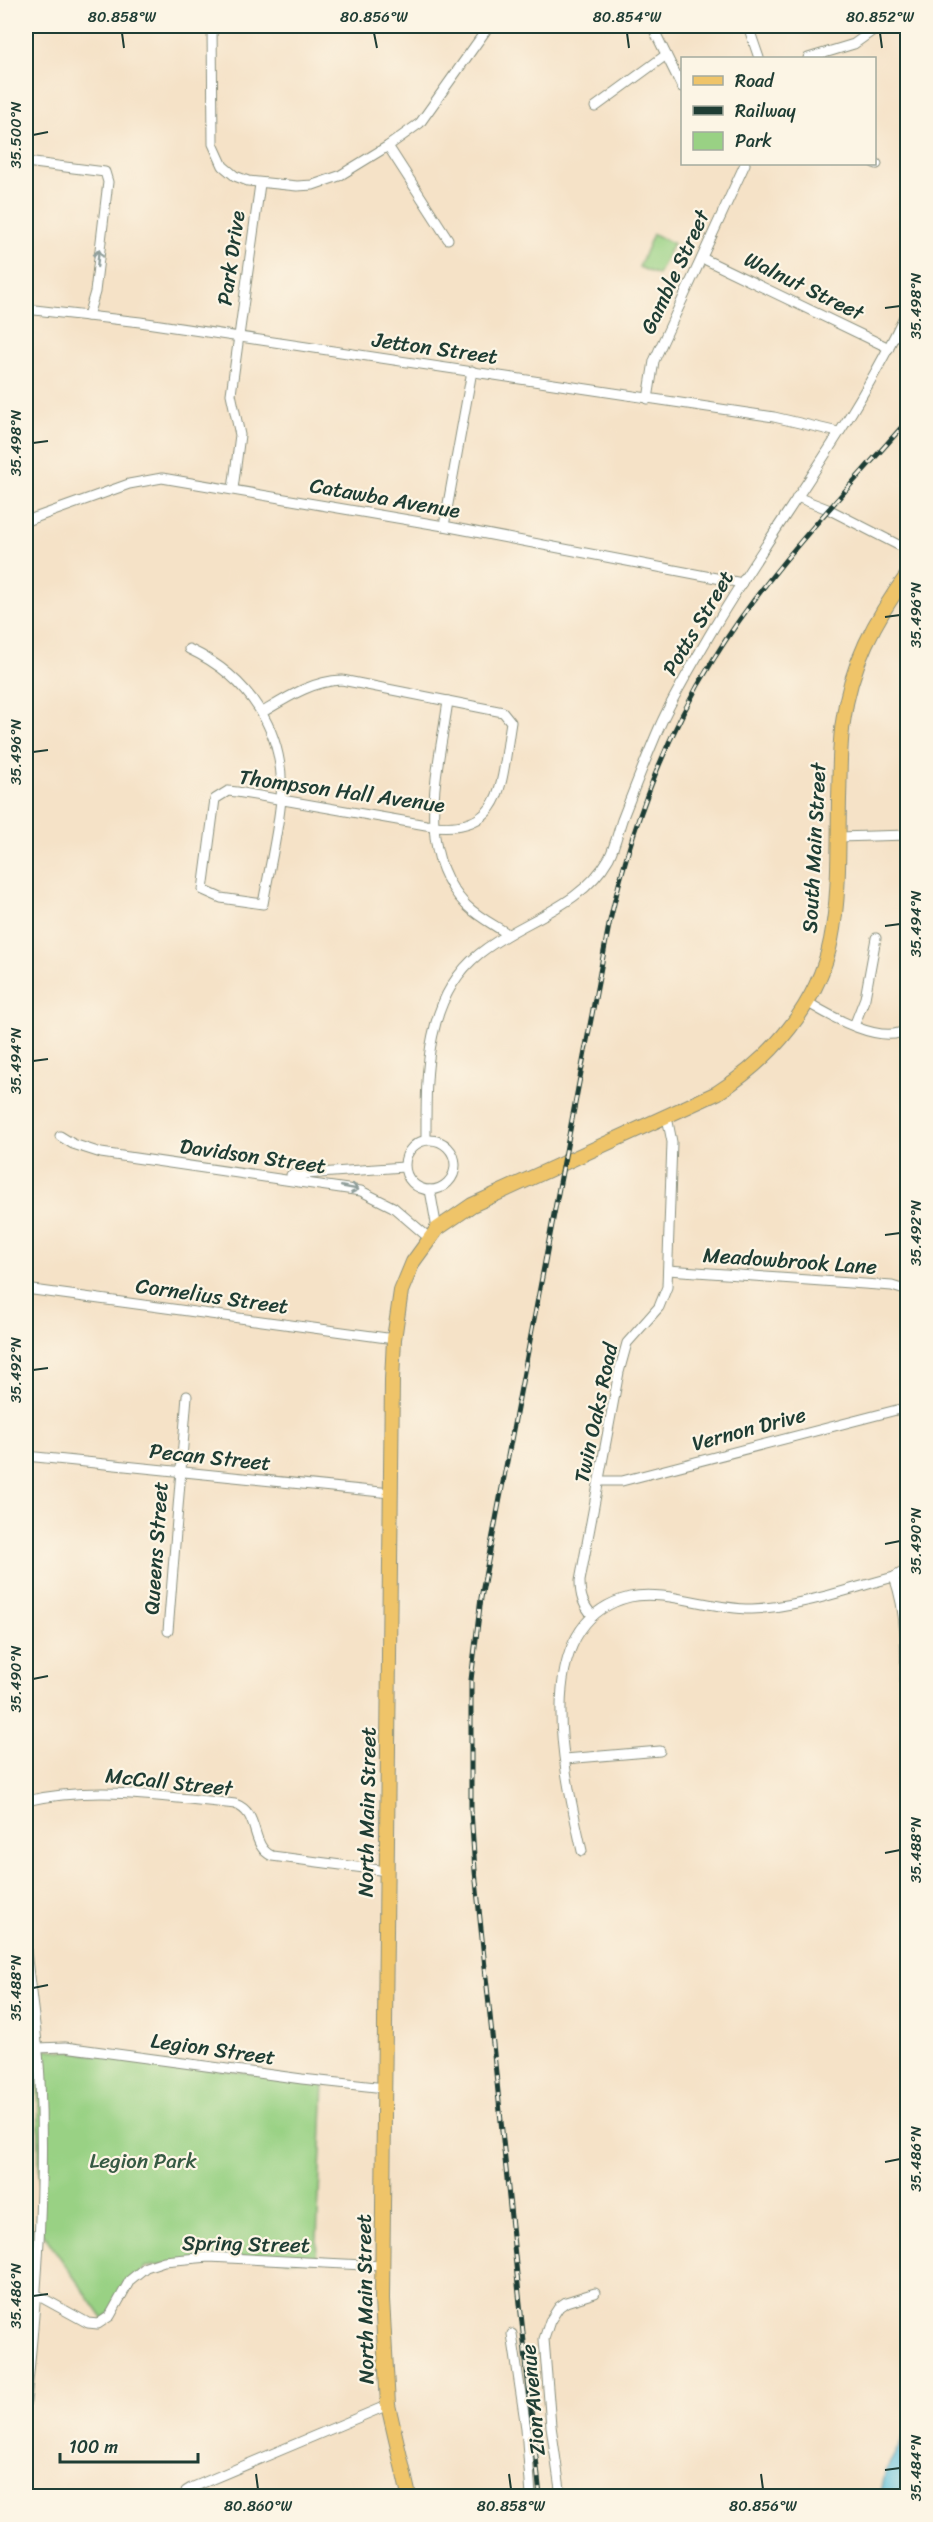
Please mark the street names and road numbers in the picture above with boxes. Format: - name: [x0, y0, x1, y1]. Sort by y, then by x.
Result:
- street label: Gamble Street: [630, 202, 721, 341]
- street label: Park Drive: [206, 208, 256, 308]
- street label: Walnut Street: [737, 241, 872, 332]
- street label: Jetton Street: [369, 320, 500, 376]
- street label: Catawba Avenue: [307, 466, 463, 530]
- street label: Potts Street: [651, 563, 745, 683]
- street label: Thompson Hall Avenue: [237, 758, 447, 824]
- street label: South Main Street: [791, 760, 838, 934]
- street label: Davidson Street: [177, 1127, 329, 1185]
- street label: Meadowbrook Lane: [702, 1236, 879, 1286]
- street label: Cornelius Street: [133, 1266, 291, 1326]
- street label: Twin Oaks Road: [563, 1338, 630, 1486]
- street label: Vernon Drive: [688, 1396, 810, 1462]
- street label: Pecan Street: [147, 1432, 273, 1482]
- street label: Queens Street: [132, 1480, 180, 1616]
- street label: North Main Street: [347, 1727, 387, 1897]
- street label: McCall Street: [103, 1756, 236, 1808]
- street label: Legion Street: [148, 2021, 278, 2077]
- street label: North Main Street: [345, 2214, 385, 2384]
- street label: Spring Street: [182, 2224, 310, 2264]
- street label: Zion Avenue: [509, 2342, 557, 2457]

